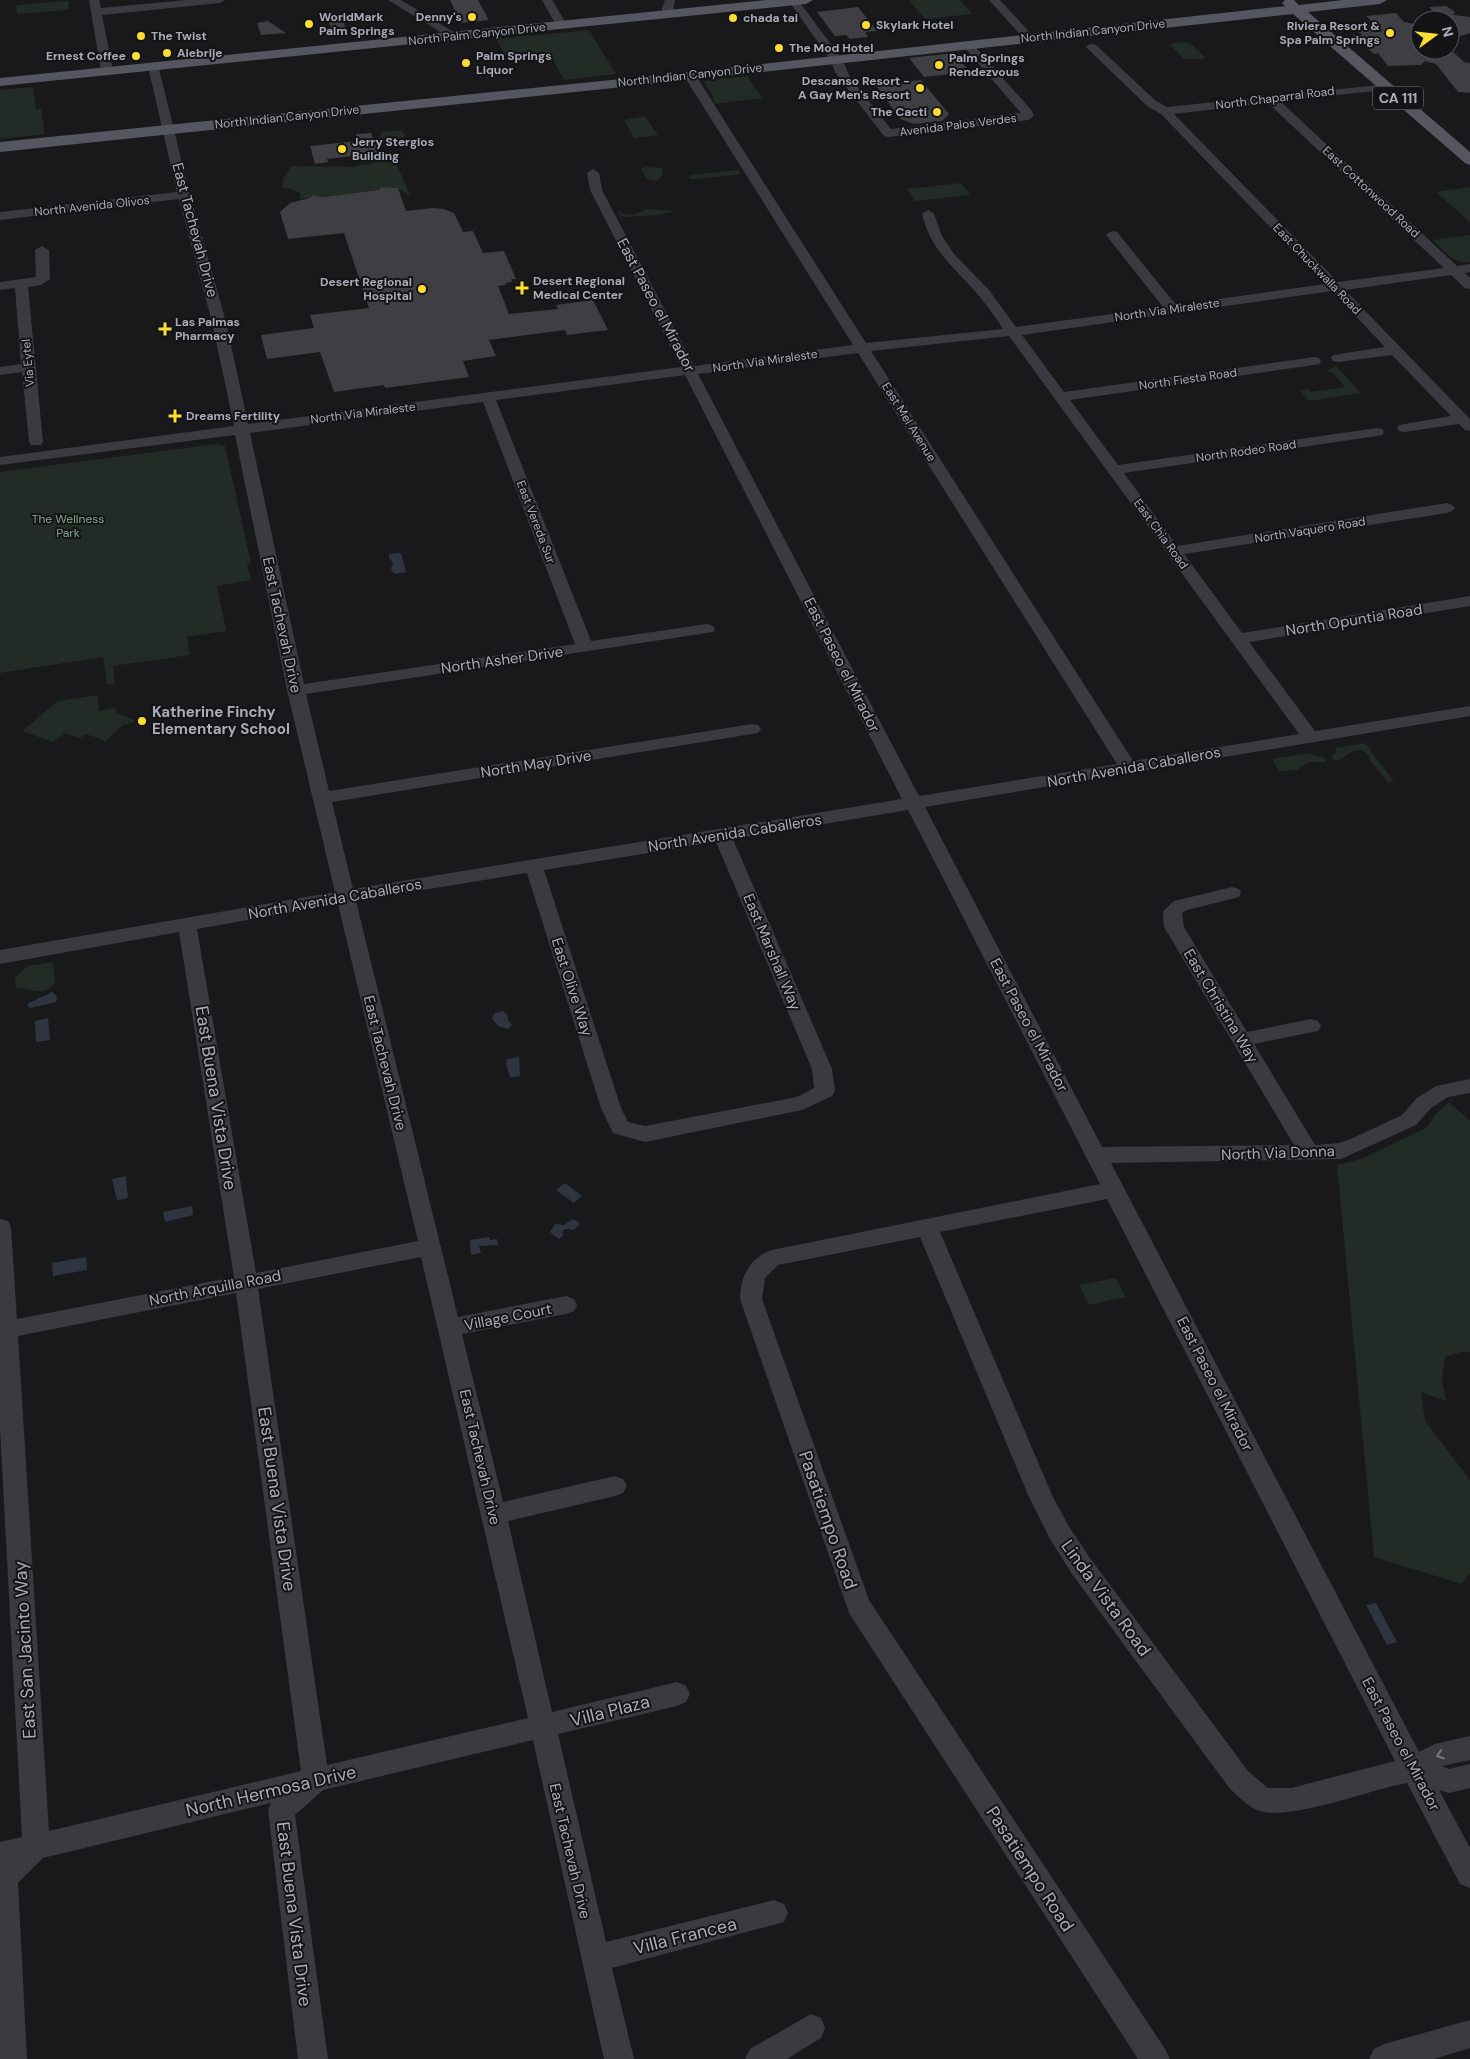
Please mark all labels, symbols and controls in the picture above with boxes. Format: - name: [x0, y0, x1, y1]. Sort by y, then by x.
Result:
- place label: WorldMark Palm Springs: [319, 9, 395, 39]
- place label: Denny's: [416, 9, 462, 25]
- place label: chada tai: [743, 10, 798, 26]
- north arrow: [1410, 10, 1460, 60]
- marker: Denny's: [466, 11, 478, 23]
- marker: chada tai: [727, 12, 739, 24]
- street label: North Indian Canyon Drive: [1020, 15, 1166, 47]
- place label: Skylark Hotel: [876, 17, 953, 33]
- marker: WorldMark Palm Springs: [303, 18, 315, 30]
- place label: Riviera Resort & Spa Palm Springs: [1279, 18, 1381, 48]
- street label: North Palm Canyon Drive: [408, 19, 547, 49]
- marker: Skylark Hotel: [860, 19, 872, 31]
- text: N: [1438, 24, 1458, 39]
- marker: Riviera Resort & Spa Palm Springs: [1384, 27, 1396, 39]
- place label: The Twist: [151, 28, 207, 44]
- marker: The Twist: [135, 30, 147, 42]
- place label: The Mod Hotel: [789, 40, 873, 56]
- marker: The Mod Hotel: [773, 42, 785, 54]
- place label: Alebrije: [177, 45, 223, 61]
- marker: Alebrije: [161, 47, 173, 59]
- place label: Ernest Coffee: [46, 48, 126, 64]
- place label: Palm Springs Liquor: [476, 48, 552, 78]
- marker: Ernest Coffee: [130, 50, 142, 62]
- place label: Palm Springs Rendezvous: [949, 50, 1025, 80]
- marker: Palm Springs Liquor: [460, 57, 472, 69]
- street label: North Indian Canyon Drive: [617, 59, 763, 91]
- marker: Palm Springs Rendezvous: [933, 59, 945, 71]
- place label: Descanso Resort - A Gay Men's Resort: [798, 73, 910, 103]
- marker: Descanso Resort - A Gay Men's Resort: [914, 82, 926, 94]
- street label: North Chaparral Road: [1215, 83, 1335, 113]
- road number: CA 111: [1373, 86, 1423, 110]
- street label: North Indian Canyon Drive: [214, 101, 360, 133]
- place label: The Cacti: [871, 104, 927, 120]
- marker: The Cacti: [931, 106, 943, 118]
- street label: Avenida Palos Verdes: [898, 110, 1018, 140]
- place label: Jerry Stergios Building: [352, 134, 434, 164]
- marker: Jerry Stergios Building: [336, 143, 348, 155]
- street label: East Cottonwood Road: [1319, 143, 1423, 241]
- street label: East Tachevah Drive: [167, 161, 223, 299]
- street label: North Avenida Olivos: [34, 192, 150, 220]
- street label: East Chuckwalla Road: [1269, 220, 1365, 318]
- street label: East Paseo el Mirador: [612, 235, 700, 376]
- place label: Desert Regional Medical Center: [533, 273, 625, 303]
- place label: Desert Regional Hospital: [320, 274, 412, 304]
- marker: Desert Regional Medical Center: [515, 281, 529, 295]
- marker: Desert Regional Hospital: [416, 283, 428, 295]
- street label: North Via Miraleste: [1113, 295, 1221, 325]
- place label: Las Palmas Pharmacy: [175, 314, 240, 344]
- marker: Las Palmas Pharmacy: [159, 323, 171, 335]
- street label: Via Eytel: [18, 338, 38, 388]
- street label: North Via Miraleste: [711, 346, 819, 376]
- street label: North Fiesta Road: [1138, 364, 1238, 394]
- street label: East Mel Avenue: [878, 379, 940, 465]
- street label: North Via Miraleste: [310, 399, 417, 427]
- place label: Dreams Fertility: [186, 408, 281, 424]
- marker: Dreams Fertility: [168, 409, 182, 423]
- street label: North Rodeo Road: [1195, 436, 1297, 466]
- street label: East Vereda Sur: [513, 478, 559, 566]
- street label: East Chia Road: [1130, 496, 1192, 572]
- park label: The Wellness Park: [32, 511, 104, 541]
- street label: North Vaquero Road: [1253, 513, 1367, 547]
- street label: East Tachevah Drive: [258, 555, 306, 695]
- street label: East Paseo el Mirador: [799, 594, 885, 736]
- street label: North Opuntia Road: [1284, 599, 1424, 641]
- street label: North Asher Drive: [440, 642, 564, 678]
- place label: Katherine Finchy Elementary School: [152, 702, 290, 739]
- marker: Katherine Finchy Elementary School: [136, 715, 148, 727]
- street label: North Avenida Caballeros: [1046, 742, 1222, 792]
- street label: North May Drive: [479, 745, 593, 783]
- street label: North Avenida Caballeros: [647, 809, 823, 857]
- street label: North Avenida Caballeros: [247, 874, 423, 924]
- street label: East Marshall Way: [738, 891, 806, 1014]
- street label: East Olive Way: [547, 935, 598, 1039]
- street label: East Christina Way: [1179, 945, 1263, 1067]
- street label: East Paseo el Mirador: [985, 955, 1073, 1096]
- street label: East Tachevah Drive: [359, 993, 411, 1133]
- street label: East Buena Vista Drive: [190, 1004, 242, 1192]
- street label: North Via Donna: [1221, 1141, 1335, 1165]
- street label: North Arquilla Road: [147, 1265, 283, 1311]
- street label: Village Court: [463, 1299, 554, 1335]
- street label: East Paseo el Mirador: [1172, 1313, 1258, 1455]
- street label: East Tachevah Drive: [455, 1387, 505, 1527]
- street label: East Buena Vista Drive: [252, 1405, 302, 1593]
- street label: Pasatiempo Road: [793, 1448, 863, 1592]
- street label: Linda Vista Road: [1056, 1535, 1156, 1661]
- street label: East San Jacinto Way: [8, 1561, 42, 1739]
- street label: East Paseo el Mirador: [1357, 1674, 1445, 1815]
- street label: Villa Plaza: [568, 1690, 652, 1732]
- one-way arrow: [1437, 1750, 1445, 1760]
- street label: North Hermosa Drive: [183, 1760, 359, 1822]
- street label: East Tachevah Drive: [545, 1781, 595, 1921]
- street label: Pasatiempo Road: [981, 1802, 1079, 1936]
- street label: East Buena Vista Drive: [271, 1820, 317, 2008]
- street label: Villa Francea: [631, 1912, 739, 1960]

